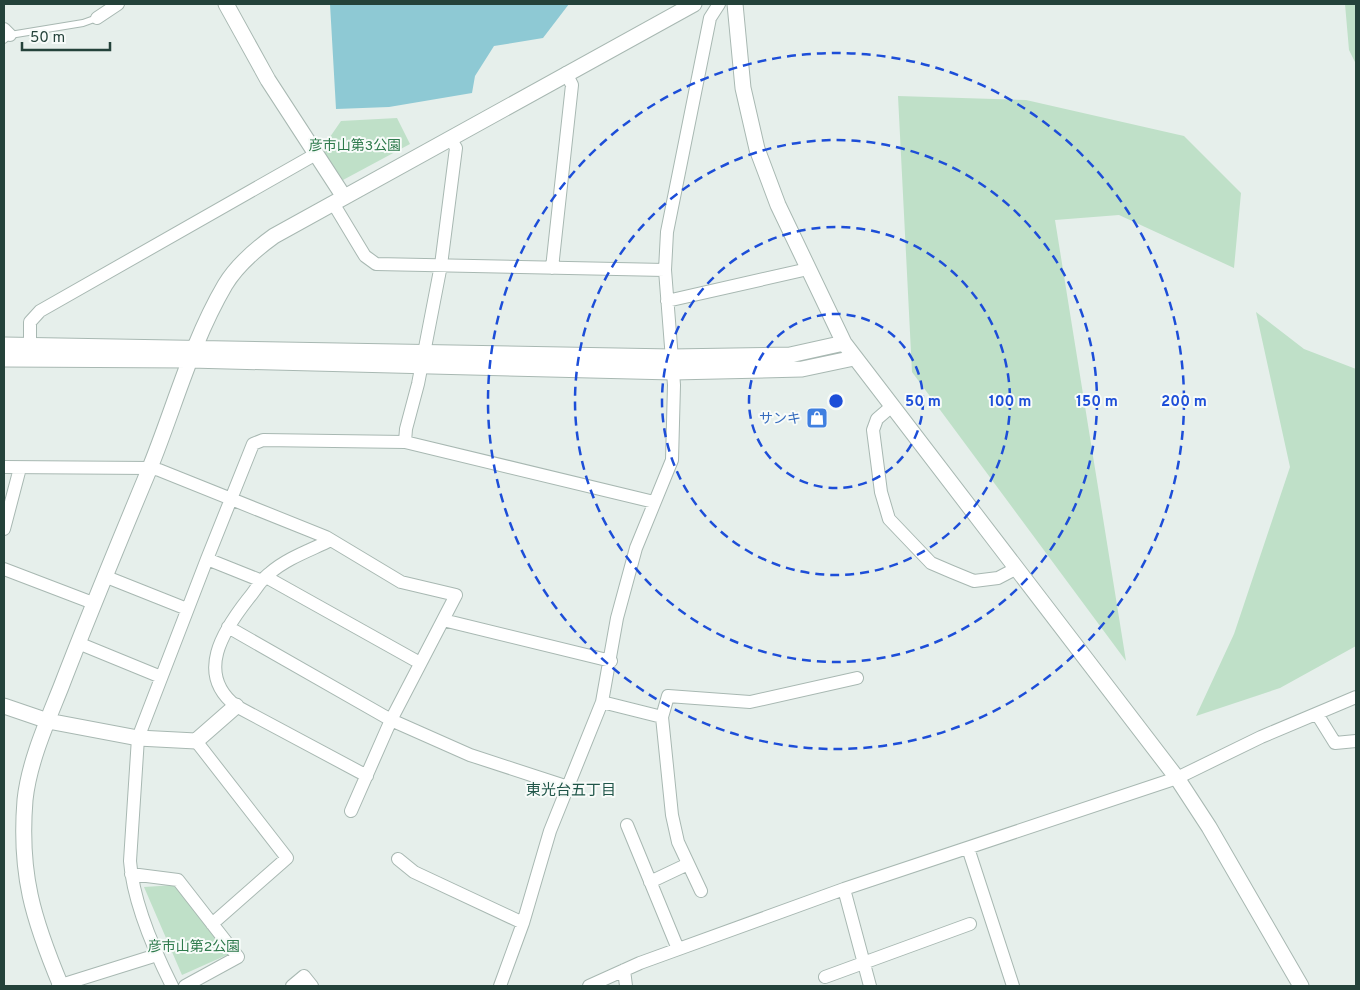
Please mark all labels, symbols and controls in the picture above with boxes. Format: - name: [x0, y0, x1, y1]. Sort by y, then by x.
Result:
- scale bar: [22, 20, 110, 52]
- text: 50 m: [30, 29, 65, 48]
- park label: 彦市山第3公園: [309, 137, 401, 155]
- centre of rings: [827, 392, 845, 410]
- text: 50 m: [905, 393, 941, 412]
- text: 100 m: [989, 393, 1031, 412]
- text: 150 m: [1076, 393, 1118, 412]
- text: 200 m: [1161, 393, 1207, 412]
- shop icon: サンキ: [805, 406, 829, 430]
- place label: サンキ: [759, 411, 801, 428]
- district label: 東光台五丁目: [526, 782, 616, 801]
- park label: 彦市山第2公園: [148, 938, 240, 956]

